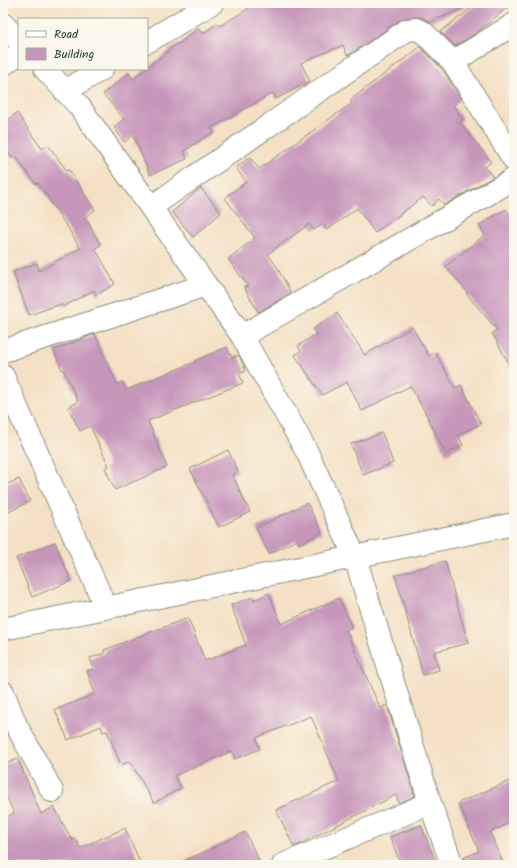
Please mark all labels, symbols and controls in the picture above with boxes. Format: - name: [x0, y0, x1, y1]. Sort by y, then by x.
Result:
- legend: [18, 18, 148, 70]
- text: Road: [54, 25, 79, 44]
- text: Building: [54, 45, 94, 64]

